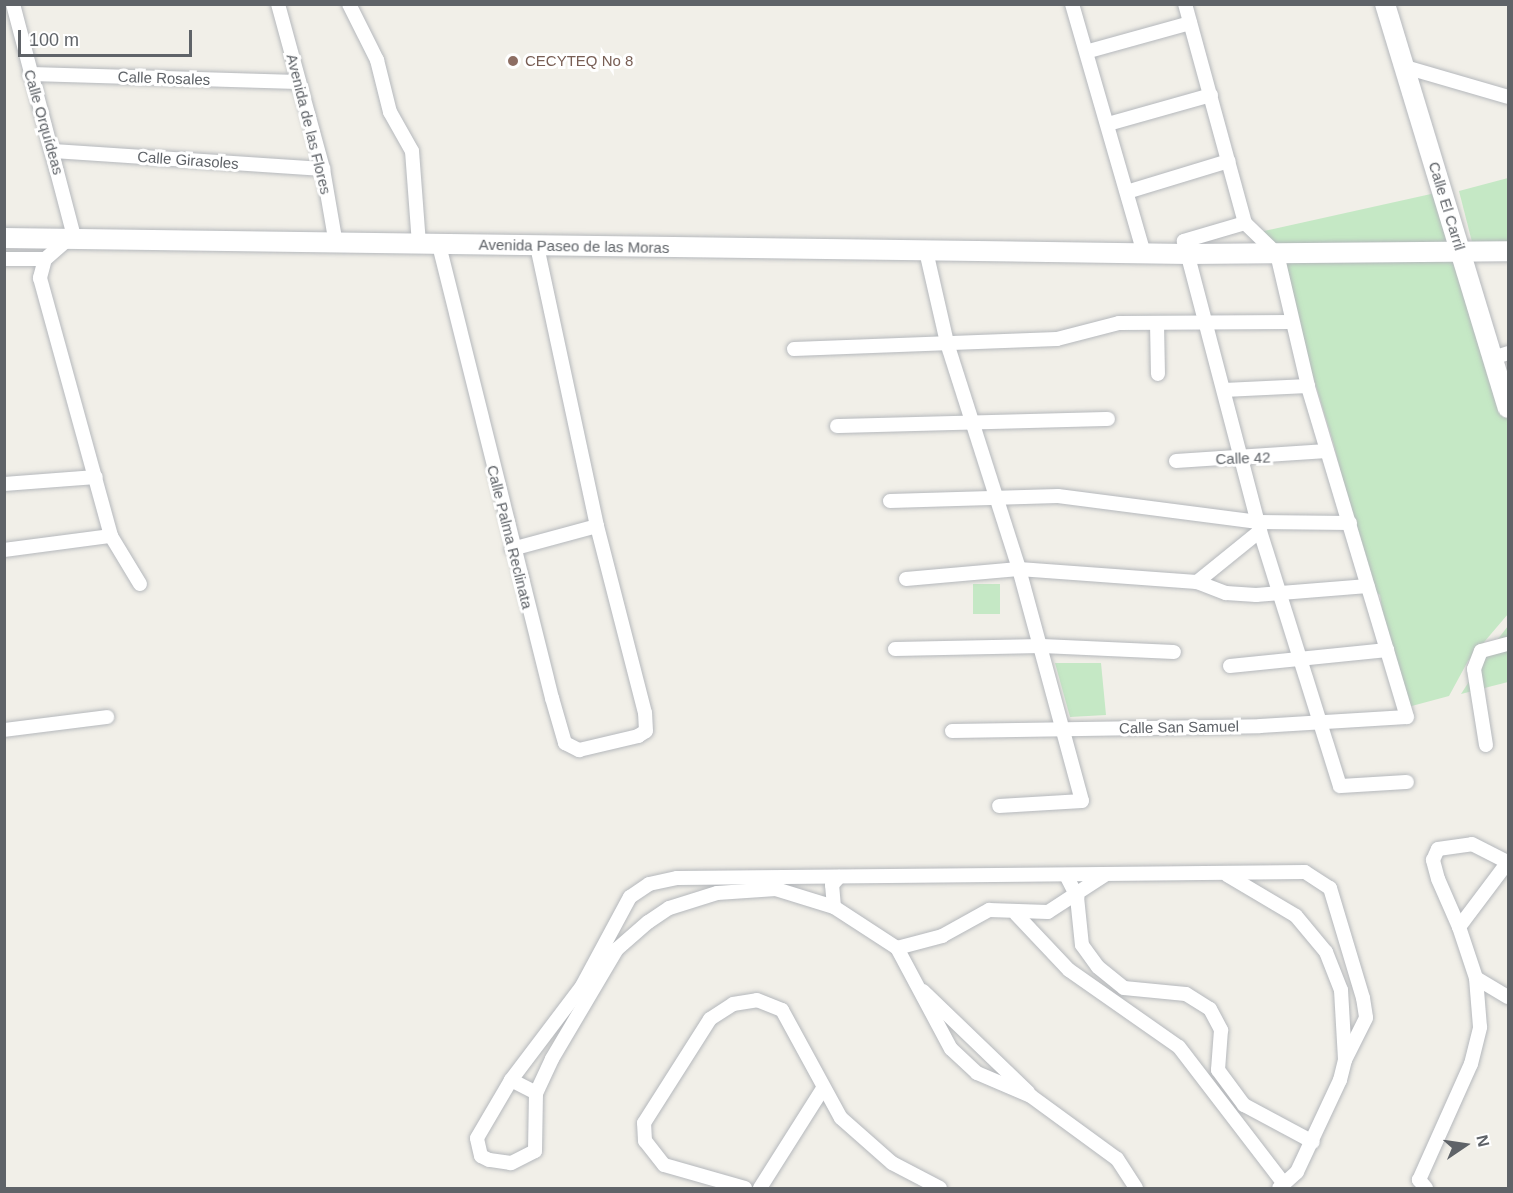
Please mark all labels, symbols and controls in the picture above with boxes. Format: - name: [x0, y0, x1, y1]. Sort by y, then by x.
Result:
- scale bar: [21, 18, 195, 56]
- text: 100 m: [29, 30, 79, 50]
- street label: Avenida de las Flores: [283, 52, 335, 196]
- place label: CECYTEQ No 8: [525, 52, 633, 70]
- marker: CECYTEQ No 8: [506, 54, 520, 68]
- street label: Calle Orquídeas: [20, 67, 68, 177]
- street label: Calle Rosales: [117, 67, 211, 89]
- street label: Calle Girasoles: [137, 147, 239, 173]
- street label: Calle El Carril: [1425, 160, 1469, 252]
- street label: Avenida Paseo de las Moras: [479, 235, 669, 257]
- street label: Calle 42: [1215, 448, 1271, 468]
- street label: Calle Palma Reclinata: [483, 463, 537, 611]
- street label: Calle San Samuel: [1119, 717, 1239, 737]
- north arrow: [1435, 1115, 1495, 1175]
- text: N: [1473, 1133, 1493, 1148]

